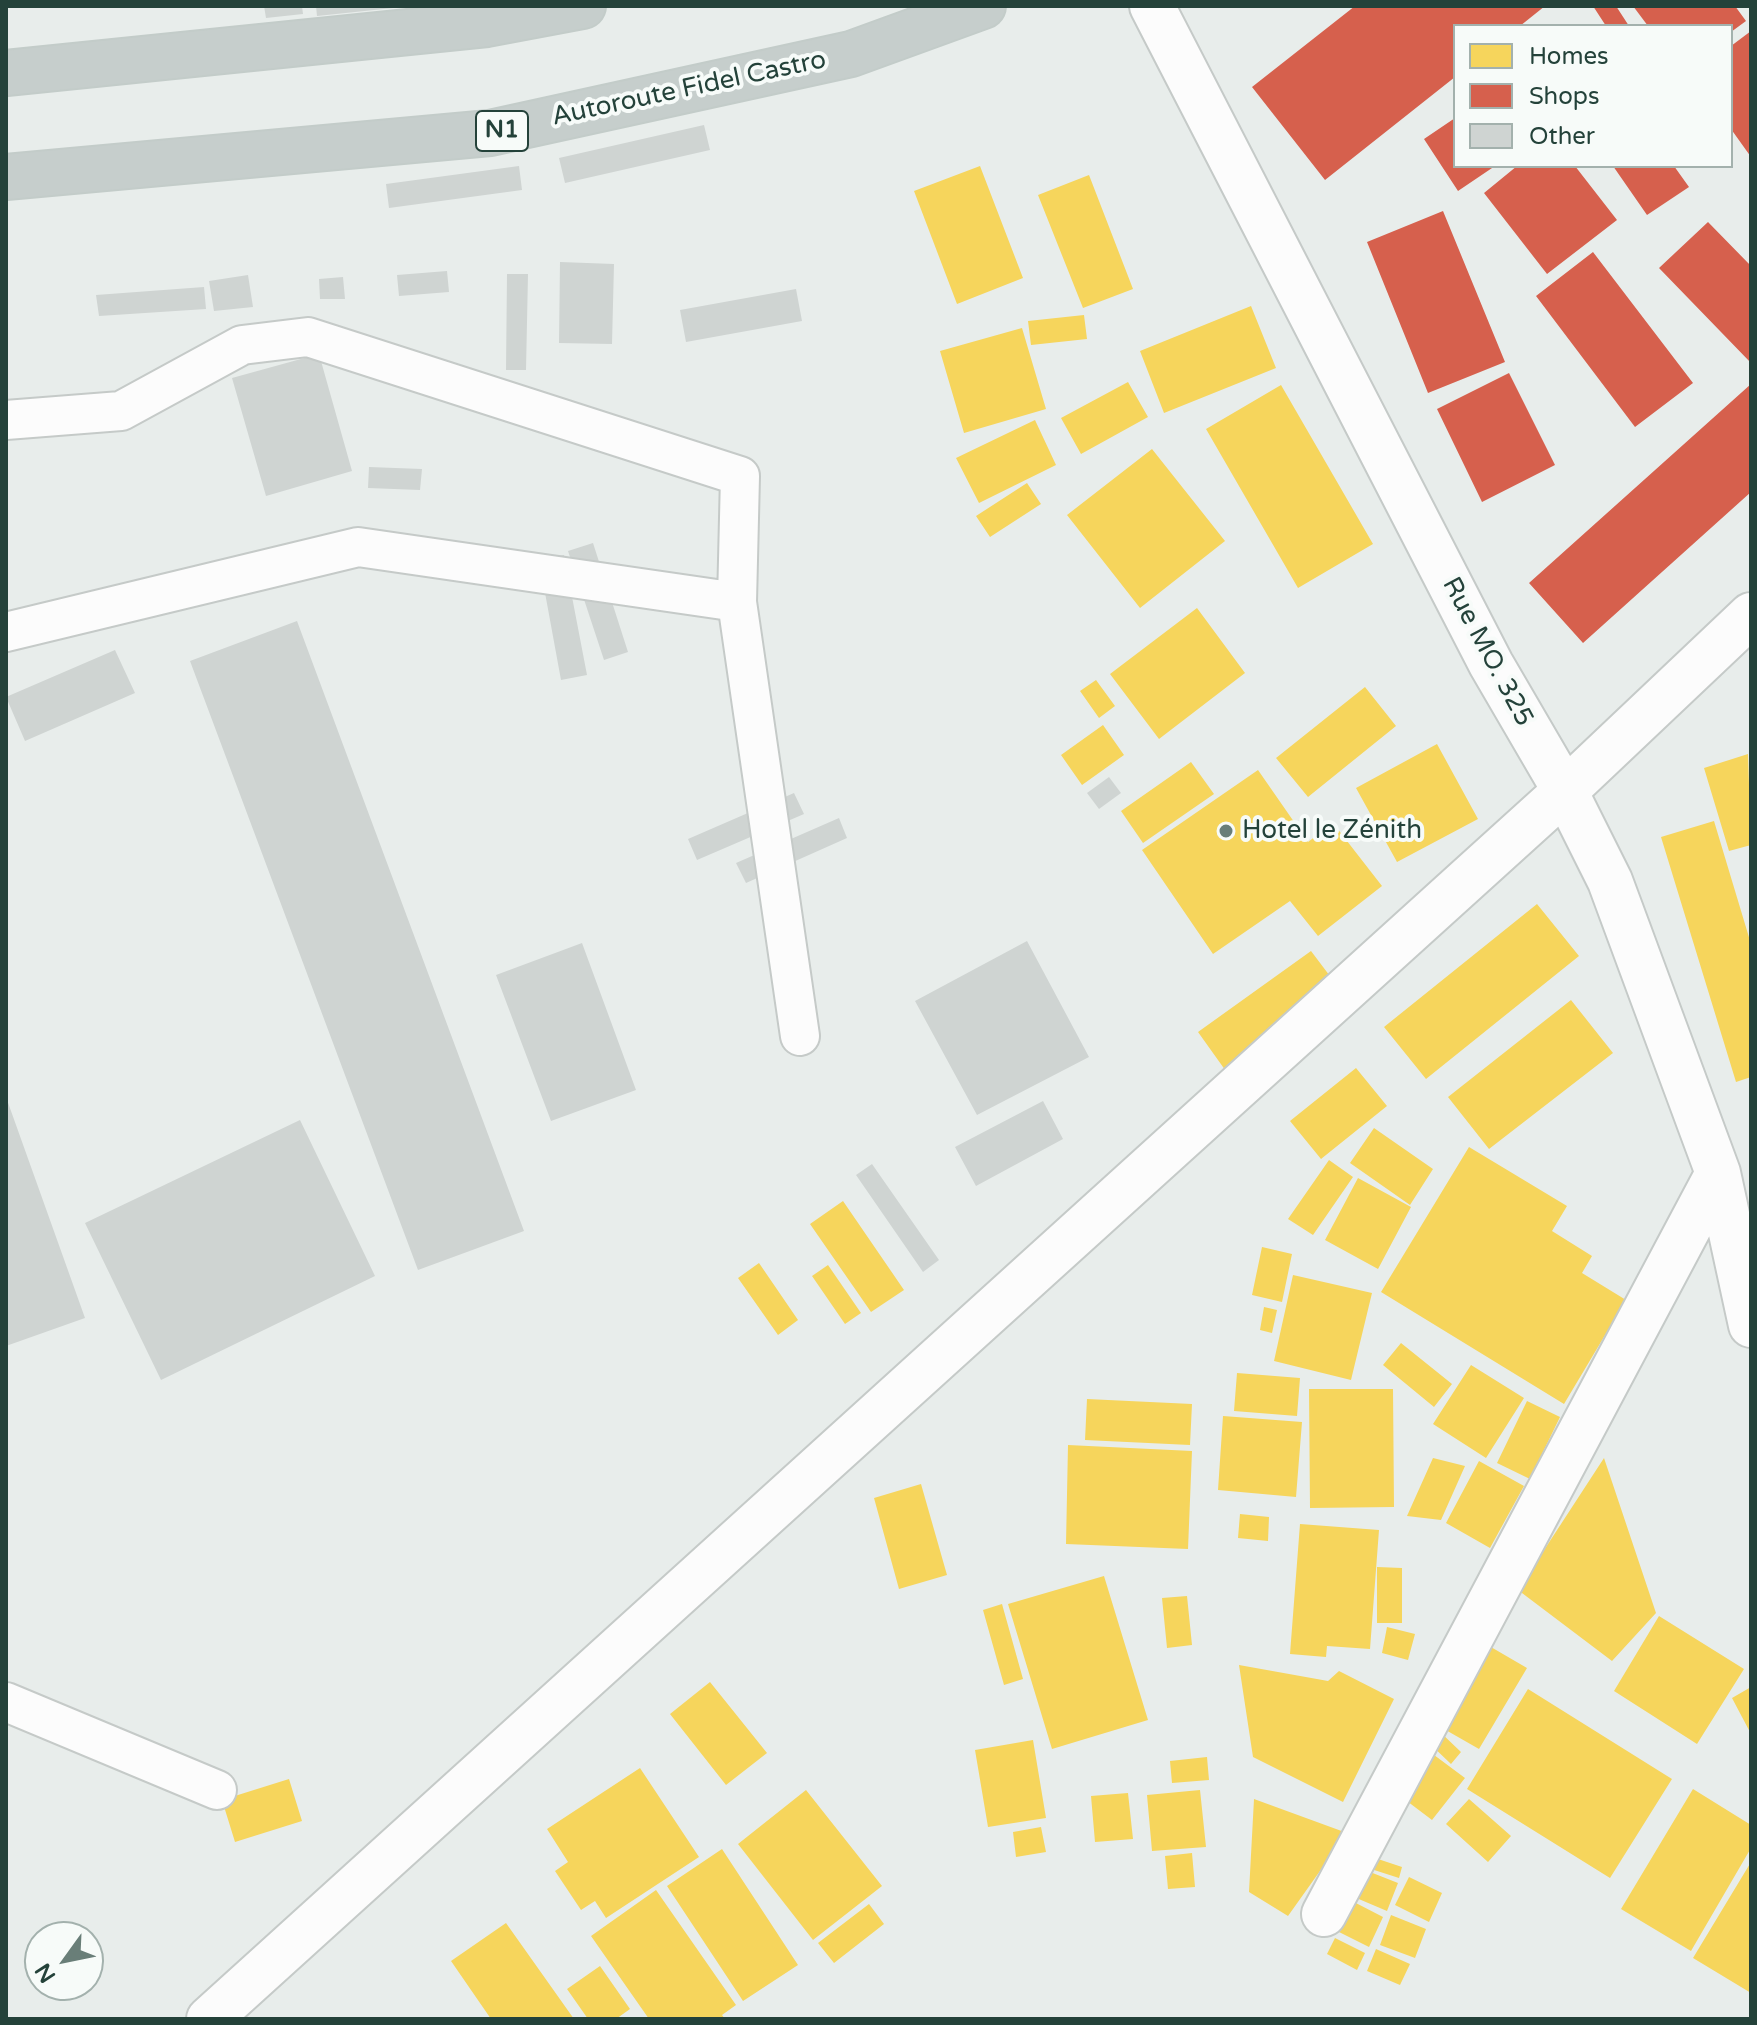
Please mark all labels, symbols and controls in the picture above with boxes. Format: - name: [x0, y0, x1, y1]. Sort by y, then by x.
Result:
- legend: [1453, 24, 1733, 168]
- text: Homes: [1529, 42, 1609, 71]
- street label: Autoroute Fidel Castro: [549, 45, 829, 133]
- text: Shops: [1529, 82, 1599, 111]
- road number: N1: [476, 111, 528, 151]
- text: Other: [1529, 122, 1595, 151]
- street label: Rue MO. 325: [1435, 572, 1539, 732]
- place label: Hotel le Zénith: [1242, 815, 1422, 847]
- marker: Hotel le Zénith: [1217, 822, 1235, 840]
- north arrow: [24, 1921, 104, 2001]
- text: N: [30, 1958, 61, 1987]

